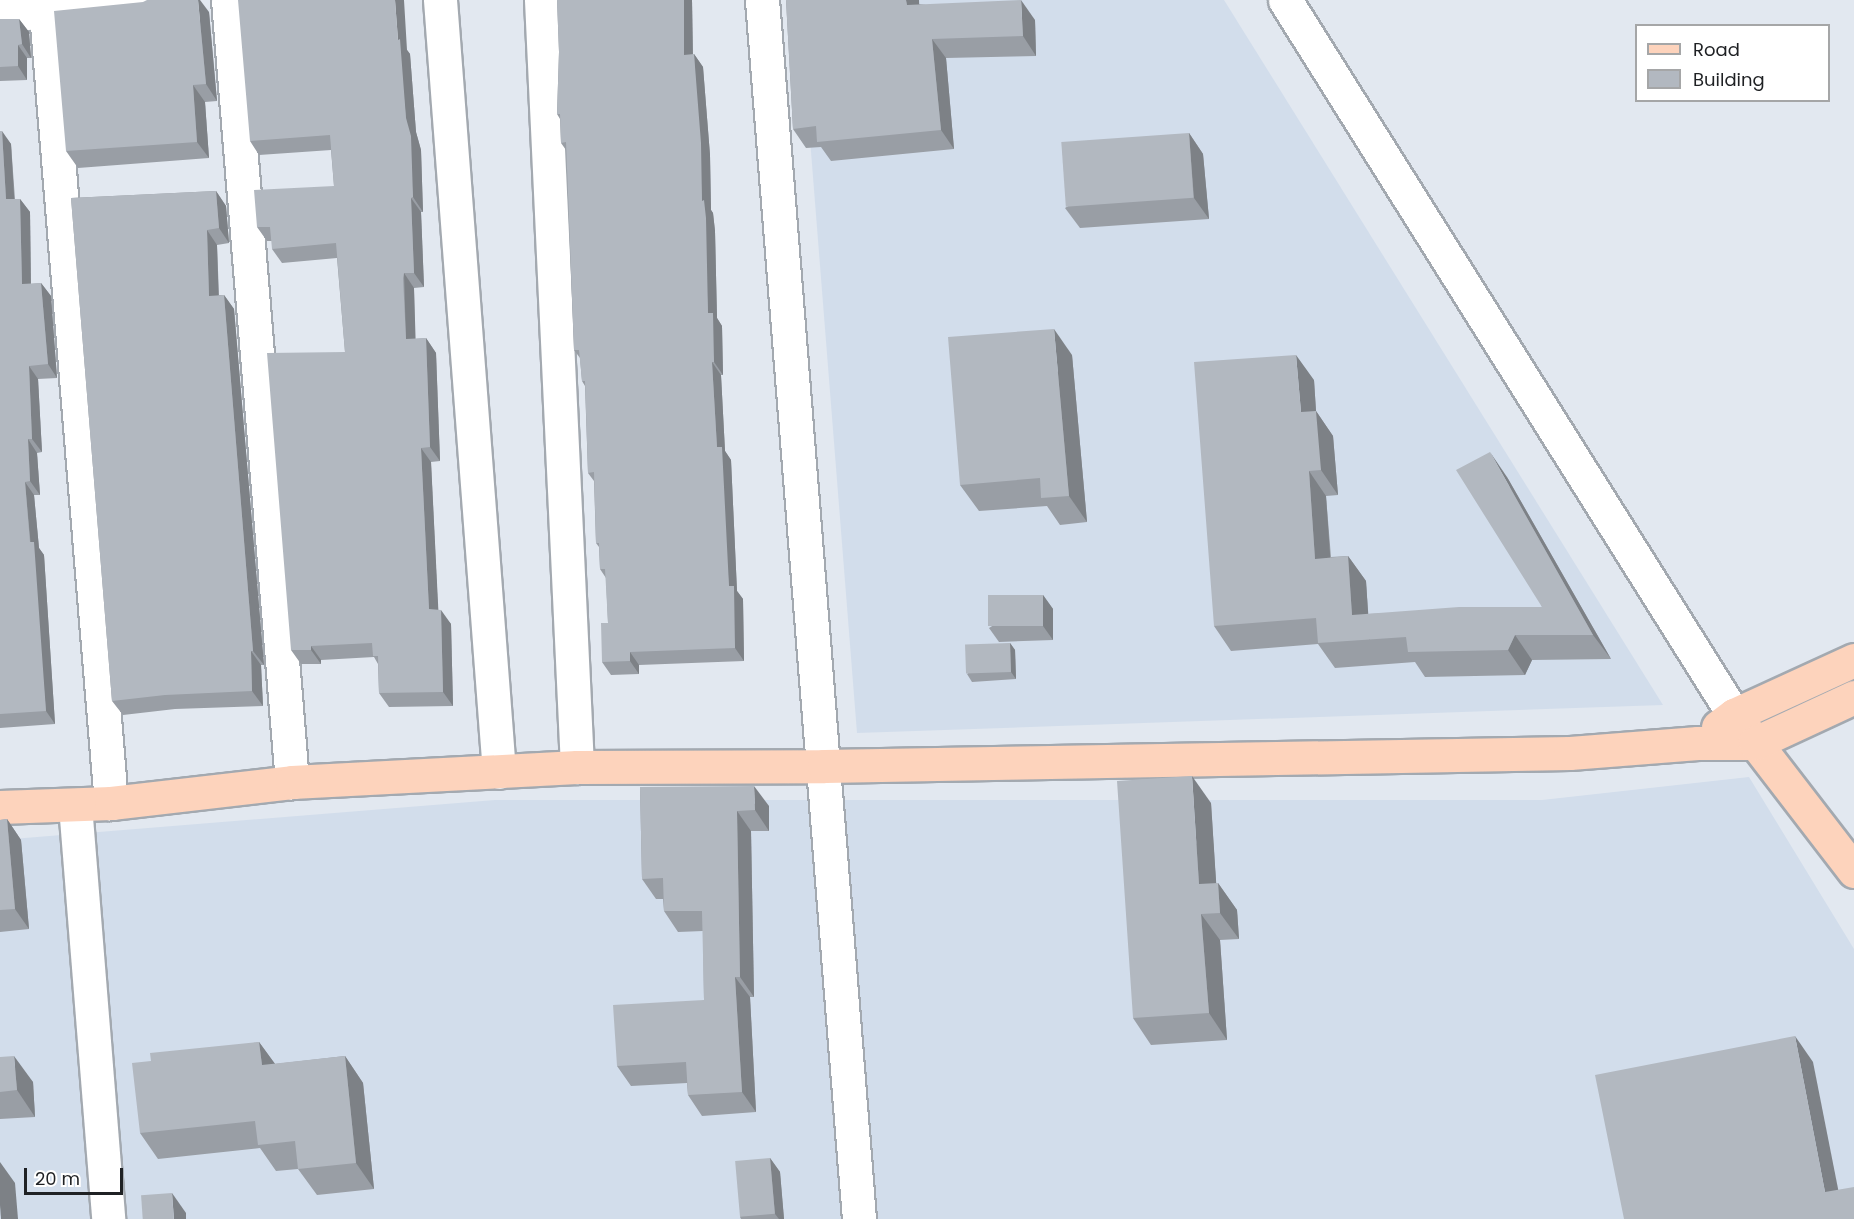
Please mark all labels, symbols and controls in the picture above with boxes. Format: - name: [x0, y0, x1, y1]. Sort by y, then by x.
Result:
- legend: [1635, 24, 1830, 102]
- text: Road: [1693, 37, 1740, 62]
- text: Building: [1693, 67, 1765, 92]
- scale bar: [27, 1156, 126, 1194]
- text: 20 m: [35, 1166, 80, 1191]

